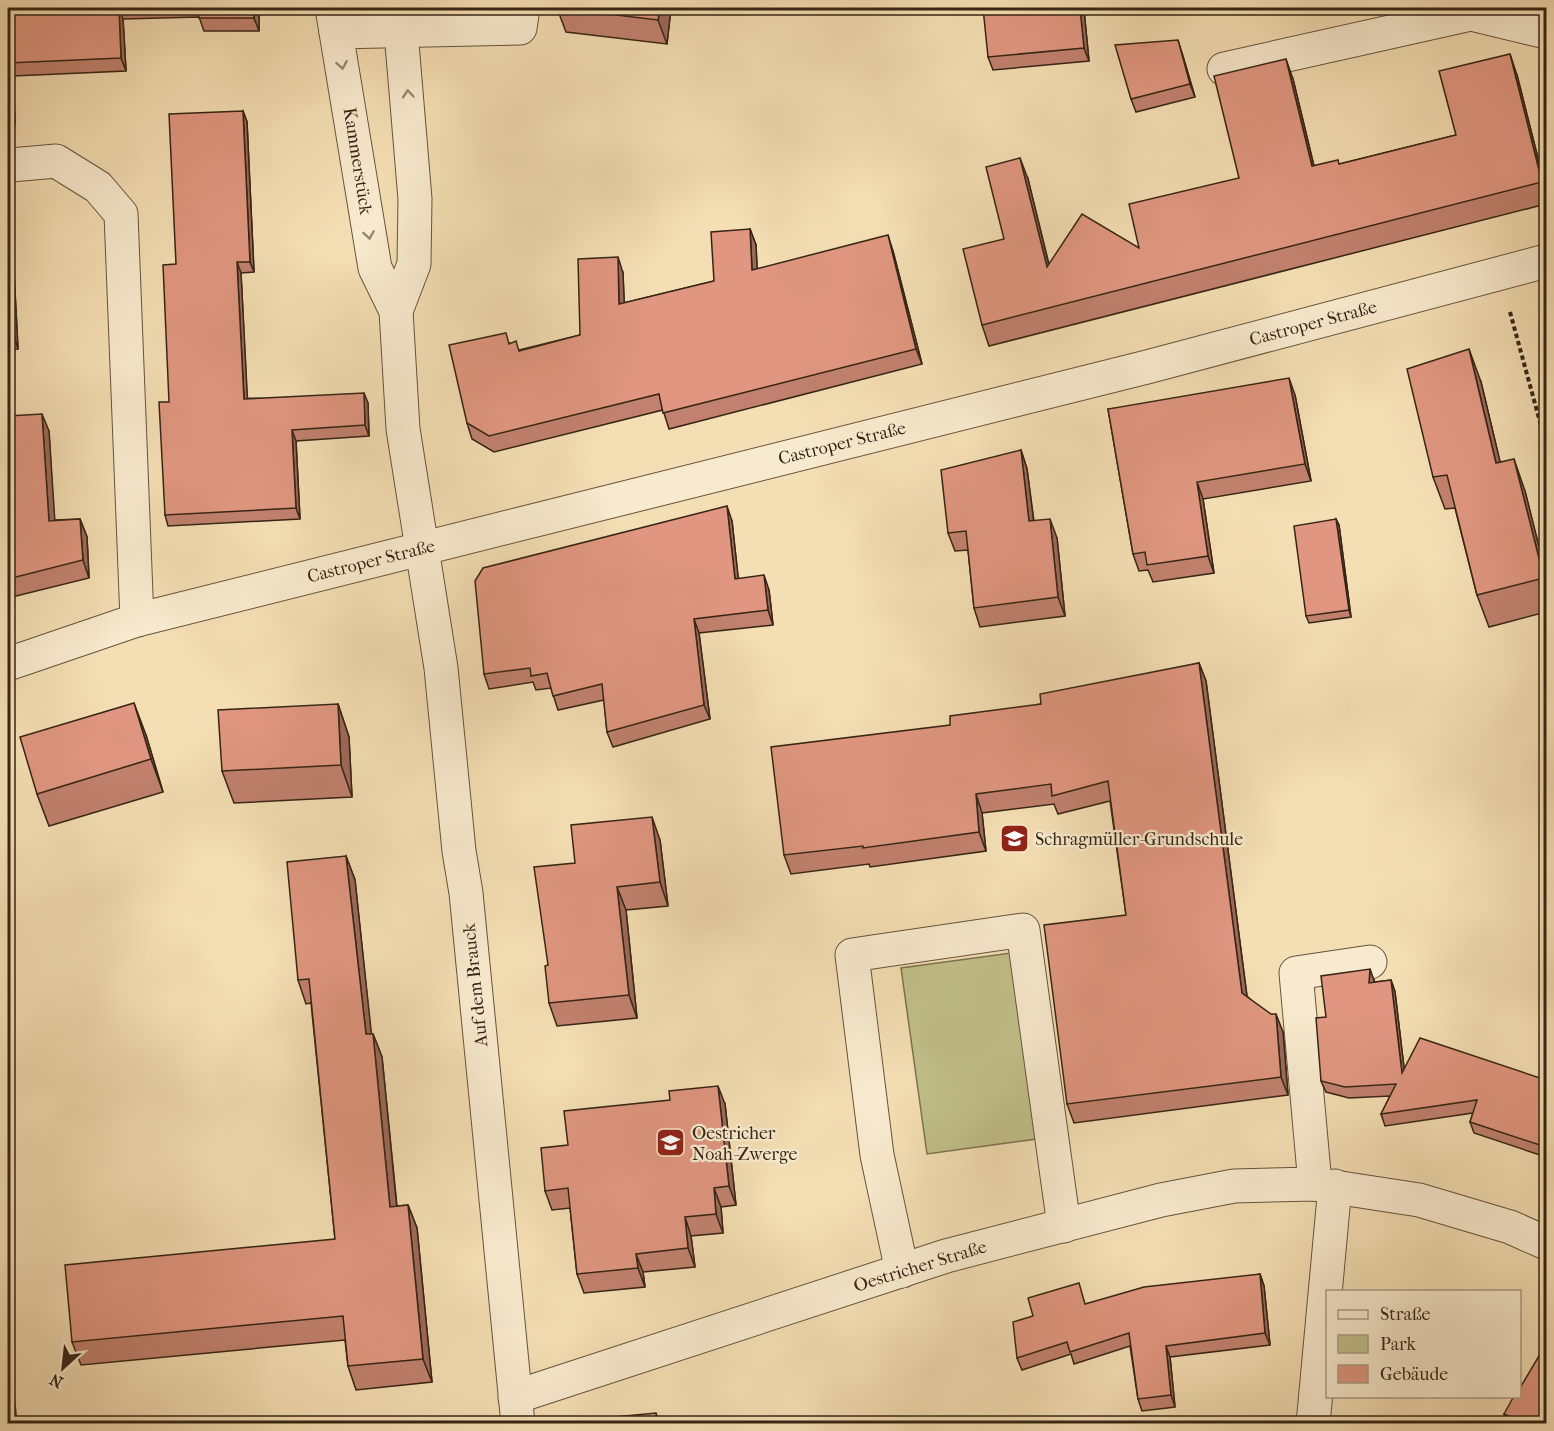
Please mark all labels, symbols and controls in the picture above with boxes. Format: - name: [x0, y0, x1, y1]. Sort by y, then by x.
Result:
- one-way arrow: [335, 60, 348, 70]
- one-way arrow: [401, 90, 414, 99]
- street label: Kammerstück: [339, 106, 376, 217]
- one-way arrow: [363, 230, 375, 239]
- street label: Castroper Straße: [1247, 296, 1379, 351]
- street label: Castroper Straße: [776, 417, 908, 470]
- street label: Castroper Straße: [305, 535, 437, 588]
- school or university icon: Schragmüller-Grundschule: [998, 823, 1030, 855]
- place label: Schragmüller-Grundschule: [1035, 829, 1243, 850]
- street label: Auf dem Brauck: [459, 922, 493, 1049]
- place label: Oestricher Noah-Zwerge: [692, 1123, 798, 1165]
- school or university icon: Oestricher Noah-Zwerge: [655, 1127, 687, 1159]
- street label: Oestricher Straße: [851, 1236, 989, 1297]
- legend: [1326, 1290, 1521, 1398]
- text: Straße: [1380, 1304, 1431, 1325]
- text: Park: [1380, 1334, 1417, 1355]
- north arrow: [33, 1338, 93, 1398]
- text: Gebäude: [1380, 1364, 1448, 1385]
- text: N: [46, 1369, 66, 1392]

